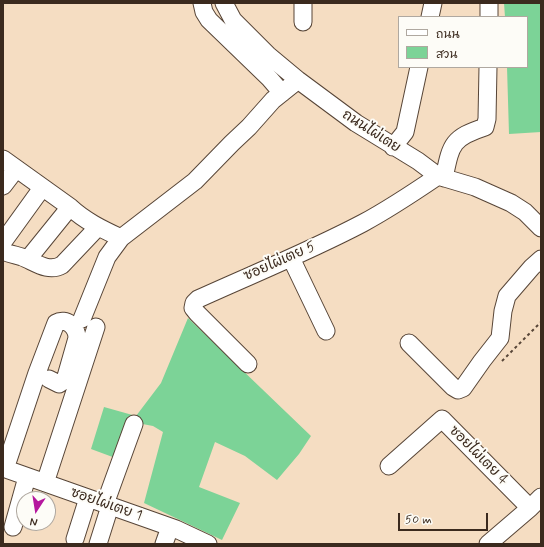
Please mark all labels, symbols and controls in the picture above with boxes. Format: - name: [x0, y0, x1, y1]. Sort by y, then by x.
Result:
- legend: [398, 16, 528, 68]
- text: ถนน: [436, 27, 460, 43]
- text: สวน: [436, 47, 457, 63]
- street label: ถนนไผ่เตย: [339, 107, 403, 157]
- street label: ซอยไผ่เตย 5: [242, 239, 318, 285]
- street label: ซอยไผ่เตย 4: [445, 423, 511, 489]
- street label: ซอยไผ่เตย 1: [68, 485, 144, 525]
- north arrow: [16, 491, 56, 531]
- scale bar: [400, 505, 490, 531]
- text: 50 m: [405, 512, 432, 528]
- text: N: [29, 514, 39, 529]

